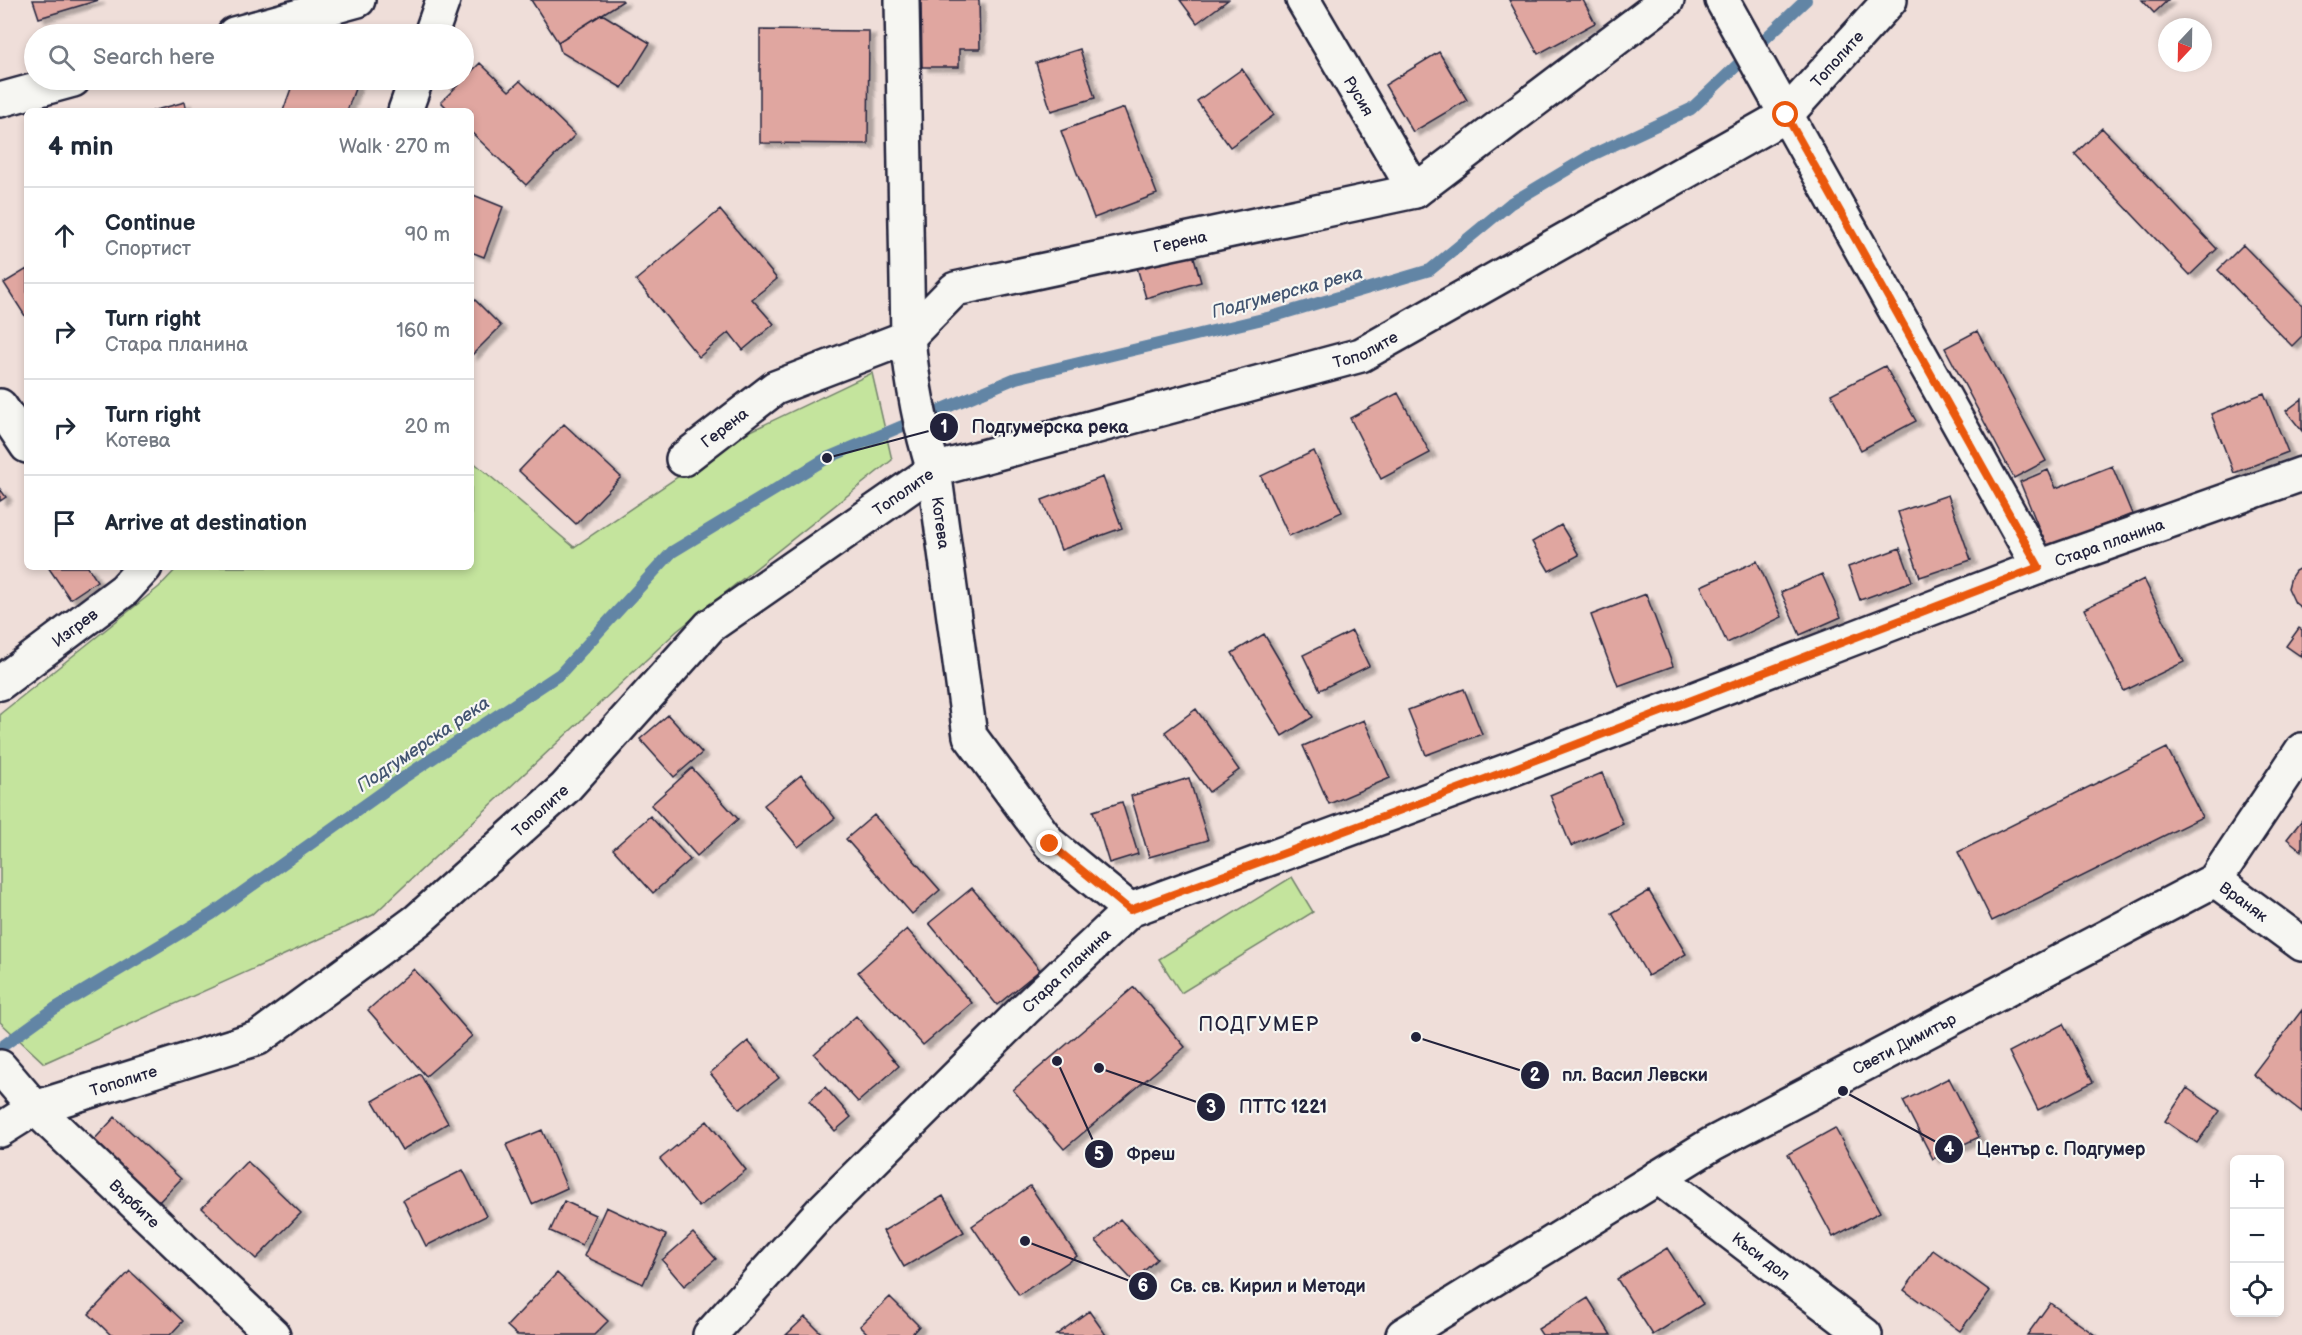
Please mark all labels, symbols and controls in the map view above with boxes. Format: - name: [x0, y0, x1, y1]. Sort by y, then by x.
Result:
- north arrow: [2158, 18, 2212, 72]
- search box: [24, 24, 474, 90]
- street label: Тополите: [1808, 28, 1868, 92]
- icon: search: [45, 41, 78, 74]
- text: Search here: [93, 44, 215, 71]
- street label: Русия: [1339, 73, 1377, 120]
- route start: [1772, 101, 1798, 127]
- text: 4 min: [48, 132, 113, 163]
- text: Walk · 270 m: [339, 135, 450, 159]
- text: Continue: [105, 210, 195, 237]
- icon: ahead: [48, 219, 81, 252]
- text: 90 m: [405, 223, 450, 247]
- street label: Герена: [1152, 227, 1209, 257]
- text: Спортист: [105, 237, 191, 261]
- water label: Подгумерска река: [1209, 262, 1365, 323]
- text: Turn right: [105, 306, 201, 333]
- icon: right: [48, 315, 81, 348]
- text: 160 m: [396, 319, 450, 343]
- street label: Тополите: [1331, 328, 1402, 373]
- text: Стара планина: [105, 333, 248, 357]
- text: Turn right: [105, 402, 201, 429]
- street label: Герена: [698, 404, 753, 453]
- callout: Подгумерска река: [929, 409, 1140, 445]
- icon: right: [48, 411, 81, 444]
- text: 20 m: [405, 415, 450, 439]
- text: 1: [940, 417, 948, 438]
- text: Подгумерска река: [972, 417, 1129, 438]
- text: Котева: [105, 429, 171, 453]
- street label: Тополите: [870, 465, 938, 521]
- street label: Котева: [927, 496, 953, 551]
- icon: arrive: [48, 507, 81, 540]
- text: Arrive at destination: [105, 510, 307, 537]
- street label: Стара планина: [2053, 515, 2168, 572]
- street label: Изгрев: [49, 605, 102, 652]
- water label: Подгумерска река: [353, 692, 494, 797]
- street label: Тополите: [509, 781, 573, 842]
- route end: [1036, 830, 1062, 856]
- street label: Враняк: [2215, 879, 2271, 927]
- street label: Стара планина: [1019, 925, 1116, 1018]
- street label: Свети Димитър: [1850, 1010, 1960, 1080]
- district label: ПОДГУМЕР: [1198, 1013, 1320, 1037]
- callout: пл. Васил Левски: [1520, 1057, 1720, 1093]
- street label: Тополите: [88, 1062, 160, 1101]
- text: 2: [1530, 1065, 1541, 1086]
- text: пл. Васил Левски: [1562, 1065, 1708, 1086]
- callout: ПТТС 1221: [1196, 1089, 1339, 1125]
- text: 3: [1206, 1097, 1216, 1118]
- text: ПТТС 1221: [1239, 1097, 1327, 1118]
- callout: Център с. Подгумер: [1934, 1131, 2157, 1167]
- callout: Фреш: [1084, 1136, 1187, 1172]
- text: 4: [1944, 1139, 1955, 1160]
- text: Център с. Подгумер: [1977, 1139, 2146, 1160]
- text: 5: [1094, 1144, 1104, 1165]
- text: Фреш: [1127, 1144, 1175, 1165]
- map controls: [2230, 1155, 2284, 1317]
- button: +: [2230, 1155, 2284, 1209]
- street label: Върбите: [105, 1176, 163, 1233]
- button: −: [2230, 1209, 2284, 1263]
- street label: Къси дол: [1728, 1229, 1793, 1285]
- button: locate: [2230, 1263, 2284, 1317]
- callout: Св. св. Кирил и Методи: [1128, 1268, 1377, 1304]
- text: 6: [1138, 1276, 1149, 1297]
- text: Св. св. Кирил и Методи: [1170, 1276, 1366, 1297]

